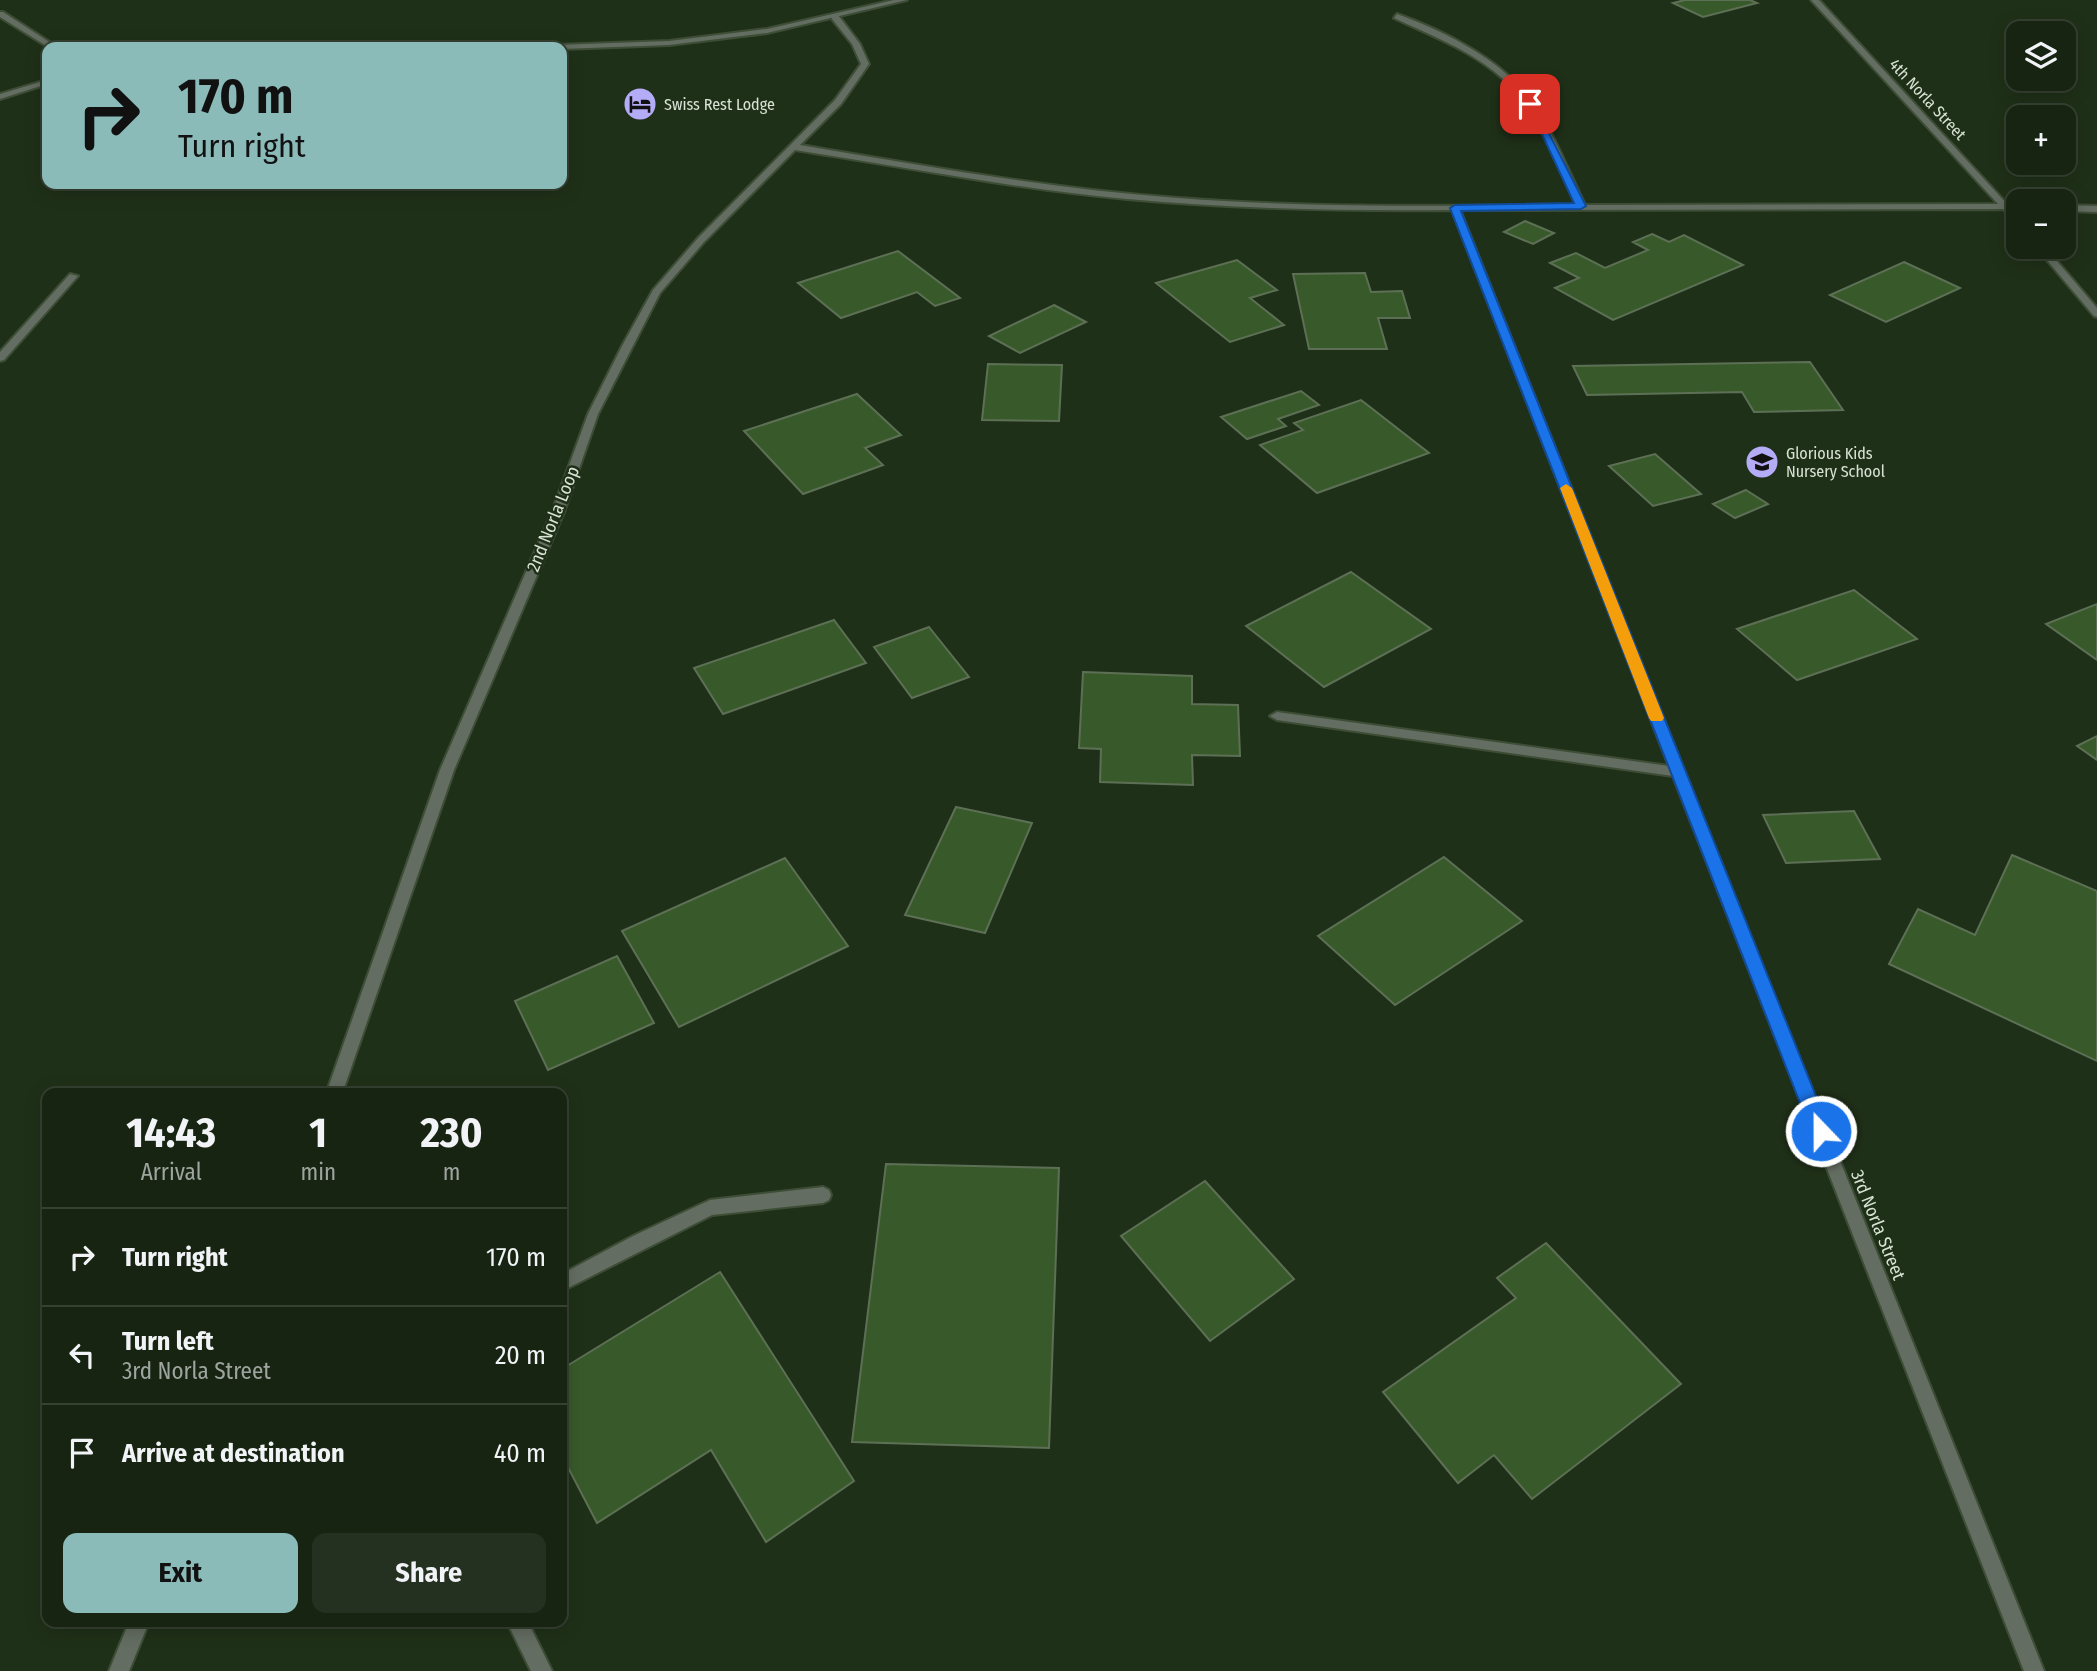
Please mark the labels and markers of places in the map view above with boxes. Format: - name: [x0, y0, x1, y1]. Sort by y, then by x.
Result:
- pin: [1500, 74, 1560, 134]
- hotel icon: Swiss Rest Lodge: [621, 85, 659, 123]
- place label: Swiss Rest Lodge: [664, 95, 775, 114]
- school or university icon: Glorious Kids Nursery School: [1743, 443, 1781, 481]
- place label: Glorious Kids Nursery School: [1786, 444, 1885, 481]

